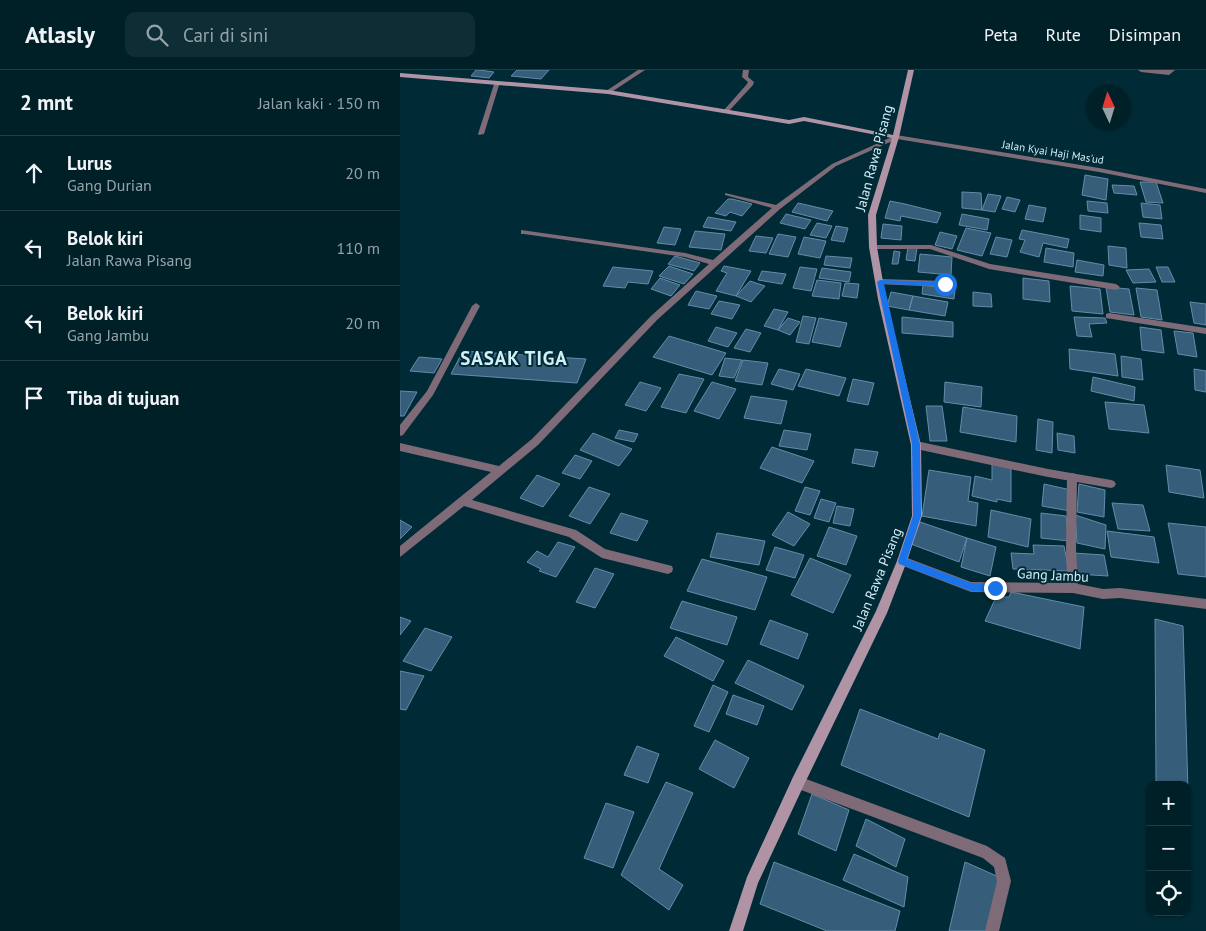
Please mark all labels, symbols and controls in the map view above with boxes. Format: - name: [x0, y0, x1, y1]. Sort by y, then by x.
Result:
- search box: [125, 12, 475, 57]
- text: Atlasly: [25, 19, 95, 50]
- icon: search: [143, 21, 171, 49]
- text: Cari di sini: [183, 23, 268, 47]
- text: Peta: [984, 23, 1018, 46]
- text: Rute: [1046, 23, 1081, 46]
- text: Disimpan: [1109, 23, 1181, 46]
- north arrow: [1086, 85, 1131, 130]
- text: 2 mnt: [20, 89, 73, 116]
- text: Jalan kaki · 150 m: [258, 93, 380, 113]
- street label: Jalan Rawa Pisang: [851, 103, 897, 214]
- street label: Jalan Kyai Haji Mas'ud: [1000, 137, 1105, 167]
- text: Lurus: [67, 151, 112, 175]
- icon: ahead: [20, 159, 48, 187]
- text: 20 m: [345, 163, 380, 183]
- text: Gang Durian: [67, 175, 152, 195]
- text: Belok kiri: [67, 226, 143, 250]
- icon: left: [20, 234, 48, 262]
- text: 110 m: [337, 238, 380, 258]
- text: Jalan Rawa Pisang: [67, 250, 192, 270]
- route start: [934, 273, 957, 296]
- text: Belok kiri: [67, 301, 143, 325]
- icon: left: [20, 309, 48, 337]
- text: 20 m: [345, 313, 380, 333]
- text: Gang Jambu: [67, 325, 149, 345]
- district label: SASAK TIGA: [460, 346, 568, 370]
- icon: arrive: [20, 384, 48, 412]
- text: Tiba di tujuan: [67, 386, 179, 410]
- street label: Jalan Rawa Pisang: [848, 525, 906, 634]
- street label: Gang Jambu: [1017, 564, 1089, 586]
- route end: [984, 577, 1007, 600]
- map controls: [1146, 781, 1191, 916]
- button: +: [1146, 781, 1191, 826]
- button: −: [1146, 826, 1191, 871]
- button: locate: [1146, 871, 1191, 916]

